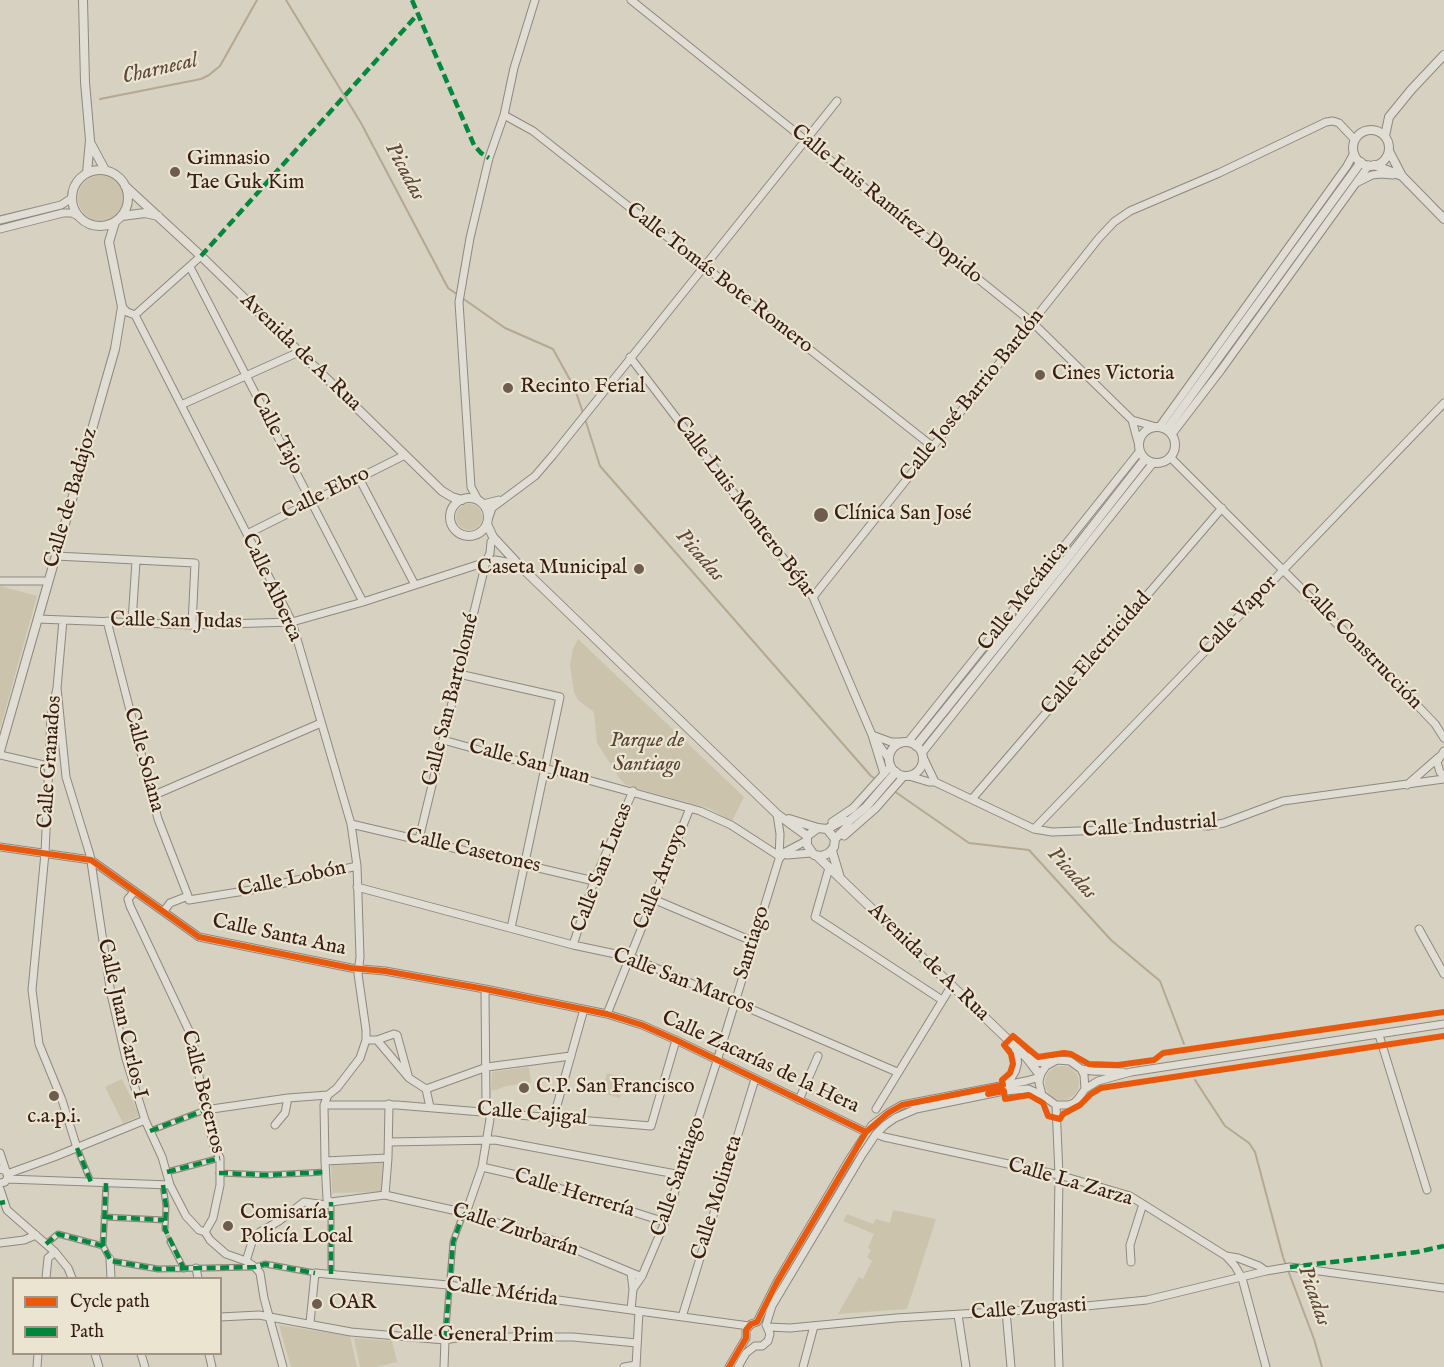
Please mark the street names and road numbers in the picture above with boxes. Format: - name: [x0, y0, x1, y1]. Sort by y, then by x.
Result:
- street label: Calle Luis Ramírez Dopido: [785, 120, 987, 290]
- street label: Calle Tomás Bote Romero: [620, 198, 818, 360]
- street label: Avenida de A. Rua: [234, 289, 366, 417]
- street label: Calle José Barrio Bardón: [896, 305, 1050, 487]
- street label: Calle Tajo: [244, 389, 308, 479]
- street label: Calle Luis Montero Béjar: [668, 412, 820, 604]
- street label: Calle de Badajoz: [40, 425, 104, 571]
- street label: Calle Ebro: [278, 462, 374, 526]
- street label: Calle Alberca: [235, 530, 307, 646]
- street label: Calle Mecánica: [973, 537, 1075, 657]
- street label: Calle Vapor: [1195, 571, 1283, 661]
- street label: Calle Construcción: [1293, 578, 1427, 716]
- street label: Calle Electricidad: [1037, 587, 1157, 721]
- street label: Calle San Judas: [110, 608, 242, 636]
- street label: Calle San Bartolomé: [418, 611, 486, 789]
- street label: Calle Granados: [34, 695, 68, 829]
- street label: Calle Solana: [117, 705, 169, 815]
- street label: Calle San Juan: [466, 735, 592, 791]
- street label: Calle San Lucas: [567, 800, 639, 936]
- street label: Calle Industrial: [1082, 810, 1218, 844]
- street label: Calle Arroyo: [629, 820, 695, 934]
- street label: Calle Casetones: [403, 824, 543, 880]
- street label: Calle Lobón: [236, 856, 348, 904]
- street label: Avenida de A. Rua: [862, 899, 994, 1027]
- street label: Santiago: [730, 903, 776, 983]
- street label: Calle Santa Ana: [210, 910, 348, 962]
- street label: Calle Juan Carlos I: [90, 937, 152, 1101]
- street label: Calle San Marcos: [609, 943, 757, 1021]
- street label: Calle Zacarías de la Hera: [657, 1006, 863, 1120]
- street label: Calle Becerros: [175, 1028, 229, 1156]
- street label: Calle Cajigal: [476, 1098, 588, 1132]
- street label: Calle Santiago: [647, 1114, 711, 1240]
- street label: Calle Molineta: [687, 1133, 749, 1263]
- street label: Calle La Zarza: [1005, 1153, 1135, 1213]
- street label: Calle Herrería: [511, 1164, 637, 1224]
- street label: Calle Zurbarán: [449, 1199, 581, 1263]
- street label: Calle Mérida: [445, 1273, 559, 1313]
- street label: Calle Zugasti: [970, 1293, 1088, 1327]
- street label: Calle General Prim: [388, 1322, 554, 1350]

